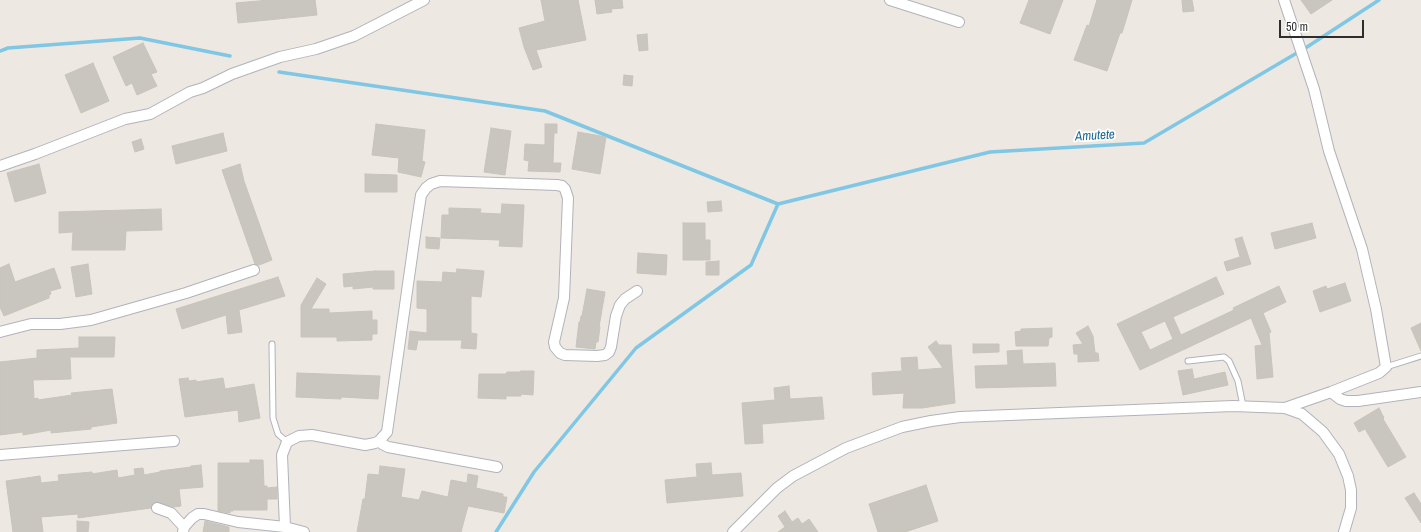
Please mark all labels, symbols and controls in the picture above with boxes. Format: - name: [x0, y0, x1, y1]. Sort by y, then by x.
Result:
- scale bar: [1281, 12, 1366, 38]
- text: 50 m: [1286, 19, 1308, 35]
- water label: Amutete: [1075, 127, 1115, 145]

